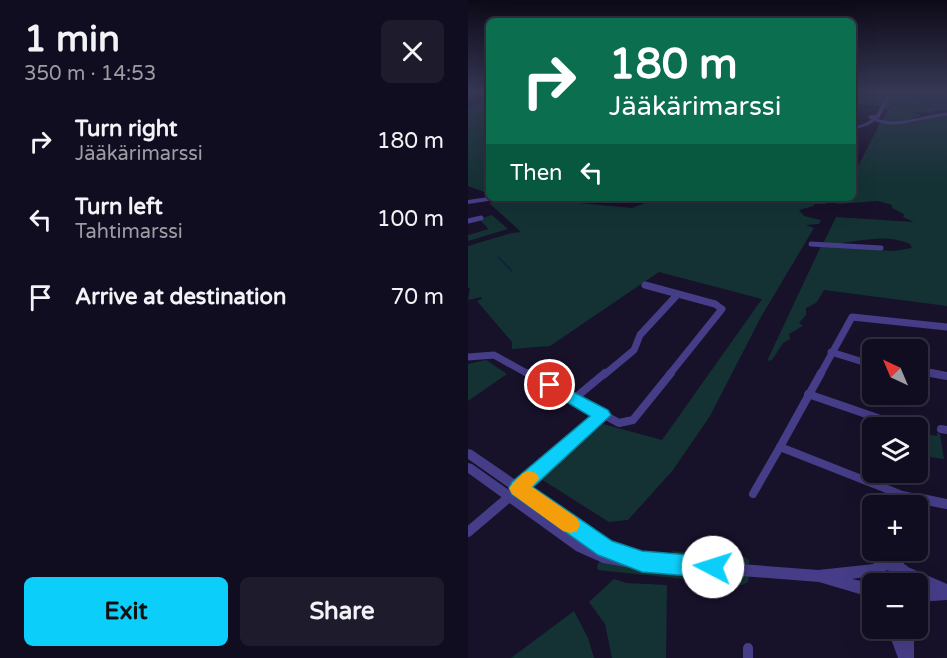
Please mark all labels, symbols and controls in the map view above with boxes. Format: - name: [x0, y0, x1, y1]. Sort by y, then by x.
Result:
- text: 1 min: [24, 18, 120, 61]
- button: close: [381, 20, 444, 83]
- text: 180 m: [609, 39, 738, 90]
- icon: right: [510, 42, 588, 120]
- text: 350 m · 14:53: [24, 62, 156, 86]
- text: Jääkärimarssi: [609, 90, 782, 123]
- text: Turn right: [75, 116, 177, 142]
- icon: right: [24, 125, 57, 158]
- text: 180 m: [377, 128, 444, 154]
- text: Jääkärimarssi: [75, 142, 203, 166]
- icon: left: [575, 156, 608, 189]
- text: Then: [510, 160, 563, 186]
- text: Turn left: [75, 194, 163, 220]
- icon: left: [24, 203, 57, 236]
- text: 100 m: [377, 206, 444, 232]
- text: Tahtimarssi: [75, 220, 183, 244]
- icon: arrive: [24, 281, 57, 314]
- text: Arrive at destination: [75, 284, 286, 310]
- text: 70 m: [390, 284, 444, 310]
- north arrow: [862, 339, 928, 405]
- map controls: [862, 339, 928, 639]
- pin: [524, 359, 575, 410]
- icon: arrive: [533, 368, 566, 401]
- button: layers: [862, 417, 928, 483]
- button: +: [862, 495, 928, 561]
- position arrow: [681, 535, 745, 599]
- button: −: [862, 573, 928, 639]
- button: Exit: [24, 577, 228, 646]
- button: Share: [240, 577, 444, 646]

